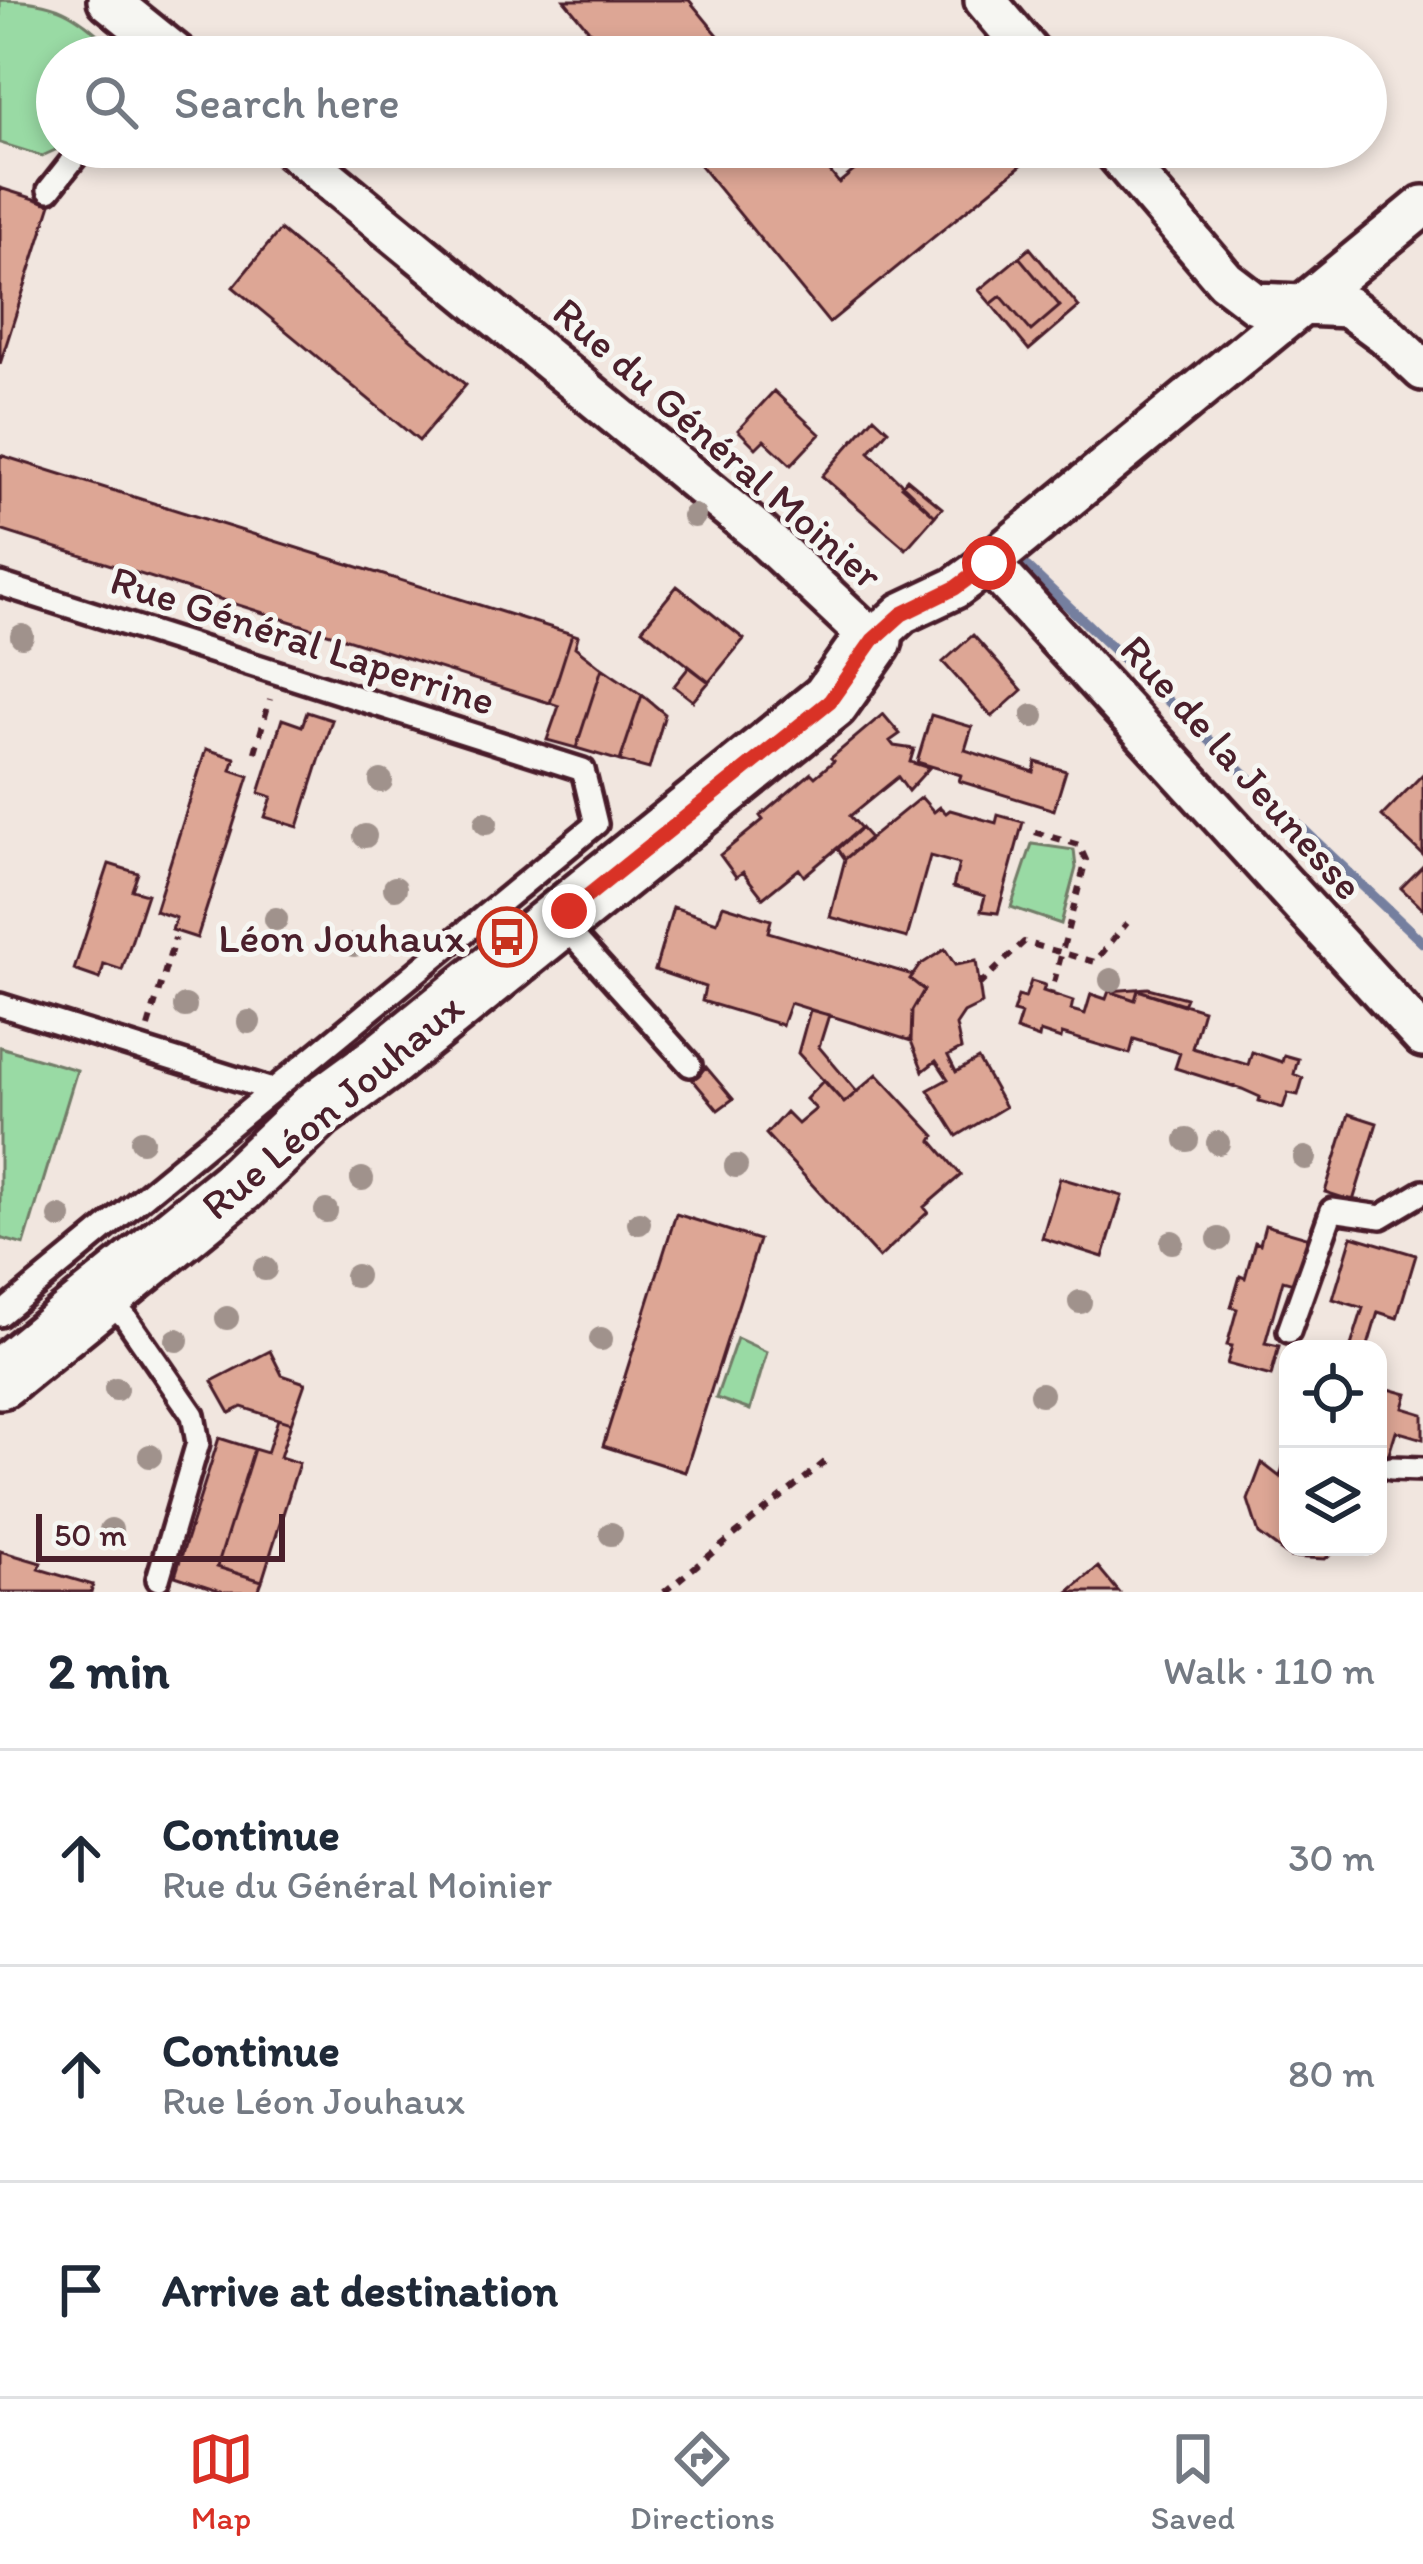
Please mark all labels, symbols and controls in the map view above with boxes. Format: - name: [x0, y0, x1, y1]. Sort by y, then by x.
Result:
- search box: [36, 36, 1387, 168]
- icon: search: [78, 69, 144, 135]
- text: Search here: [174, 75, 400, 129]
- street label: Rue du Général Moinier: [543, 286, 893, 600]
- route start: [962, 536, 1016, 590]
- street label: Rue Général Laperrine: [104, 554, 502, 726]
- street label: Rue de la Jeunesse: [1110, 624, 1374, 910]
- route end: [542, 884, 596, 938]
- bus stop icon: Léon Jouhaux: [476, 906, 538, 968]
- place label: Léon Jouhaux: [218, 912, 465, 963]
- street label: Rue Léon Jouhaux: [191, 982, 473, 1230]
- map controls: [1279, 1340, 1387, 1556]
- button: locate: [1279, 1340, 1387, 1448]
- button: layers: [1279, 1448, 1387, 1556]
- scale bar: [36, 1508, 285, 1561]
- text: 50 m: [54, 1515, 127, 1554]
- text: 2 min: [48, 1640, 169, 1701]
- text: Walk · 110 m: [1163, 1647, 1375, 1694]
- text: Continue: [162, 1807, 340, 1861]
- icon: ahead: [48, 1825, 114, 1891]
- text: 30 m: [1288, 1834, 1375, 1881]
- text: Rue du Général Moinier: [162, 1861, 552, 1908]
- text: Continue: [162, 2023, 340, 2077]
- icon: ahead: [48, 2041, 114, 2107]
- text: 80 m: [1288, 2050, 1375, 2097]
- text: Rue Léon Jouhaux: [162, 2077, 465, 2124]
- icon: arrive: [48, 2257, 114, 2323]
- text: Arrive at destination: [162, 2263, 558, 2317]
- tab: Map: [188, 2426, 254, 2537]
- tab: Directions: [630, 2426, 775, 2537]
- tab: Saved: [1151, 2426, 1235, 2537]

